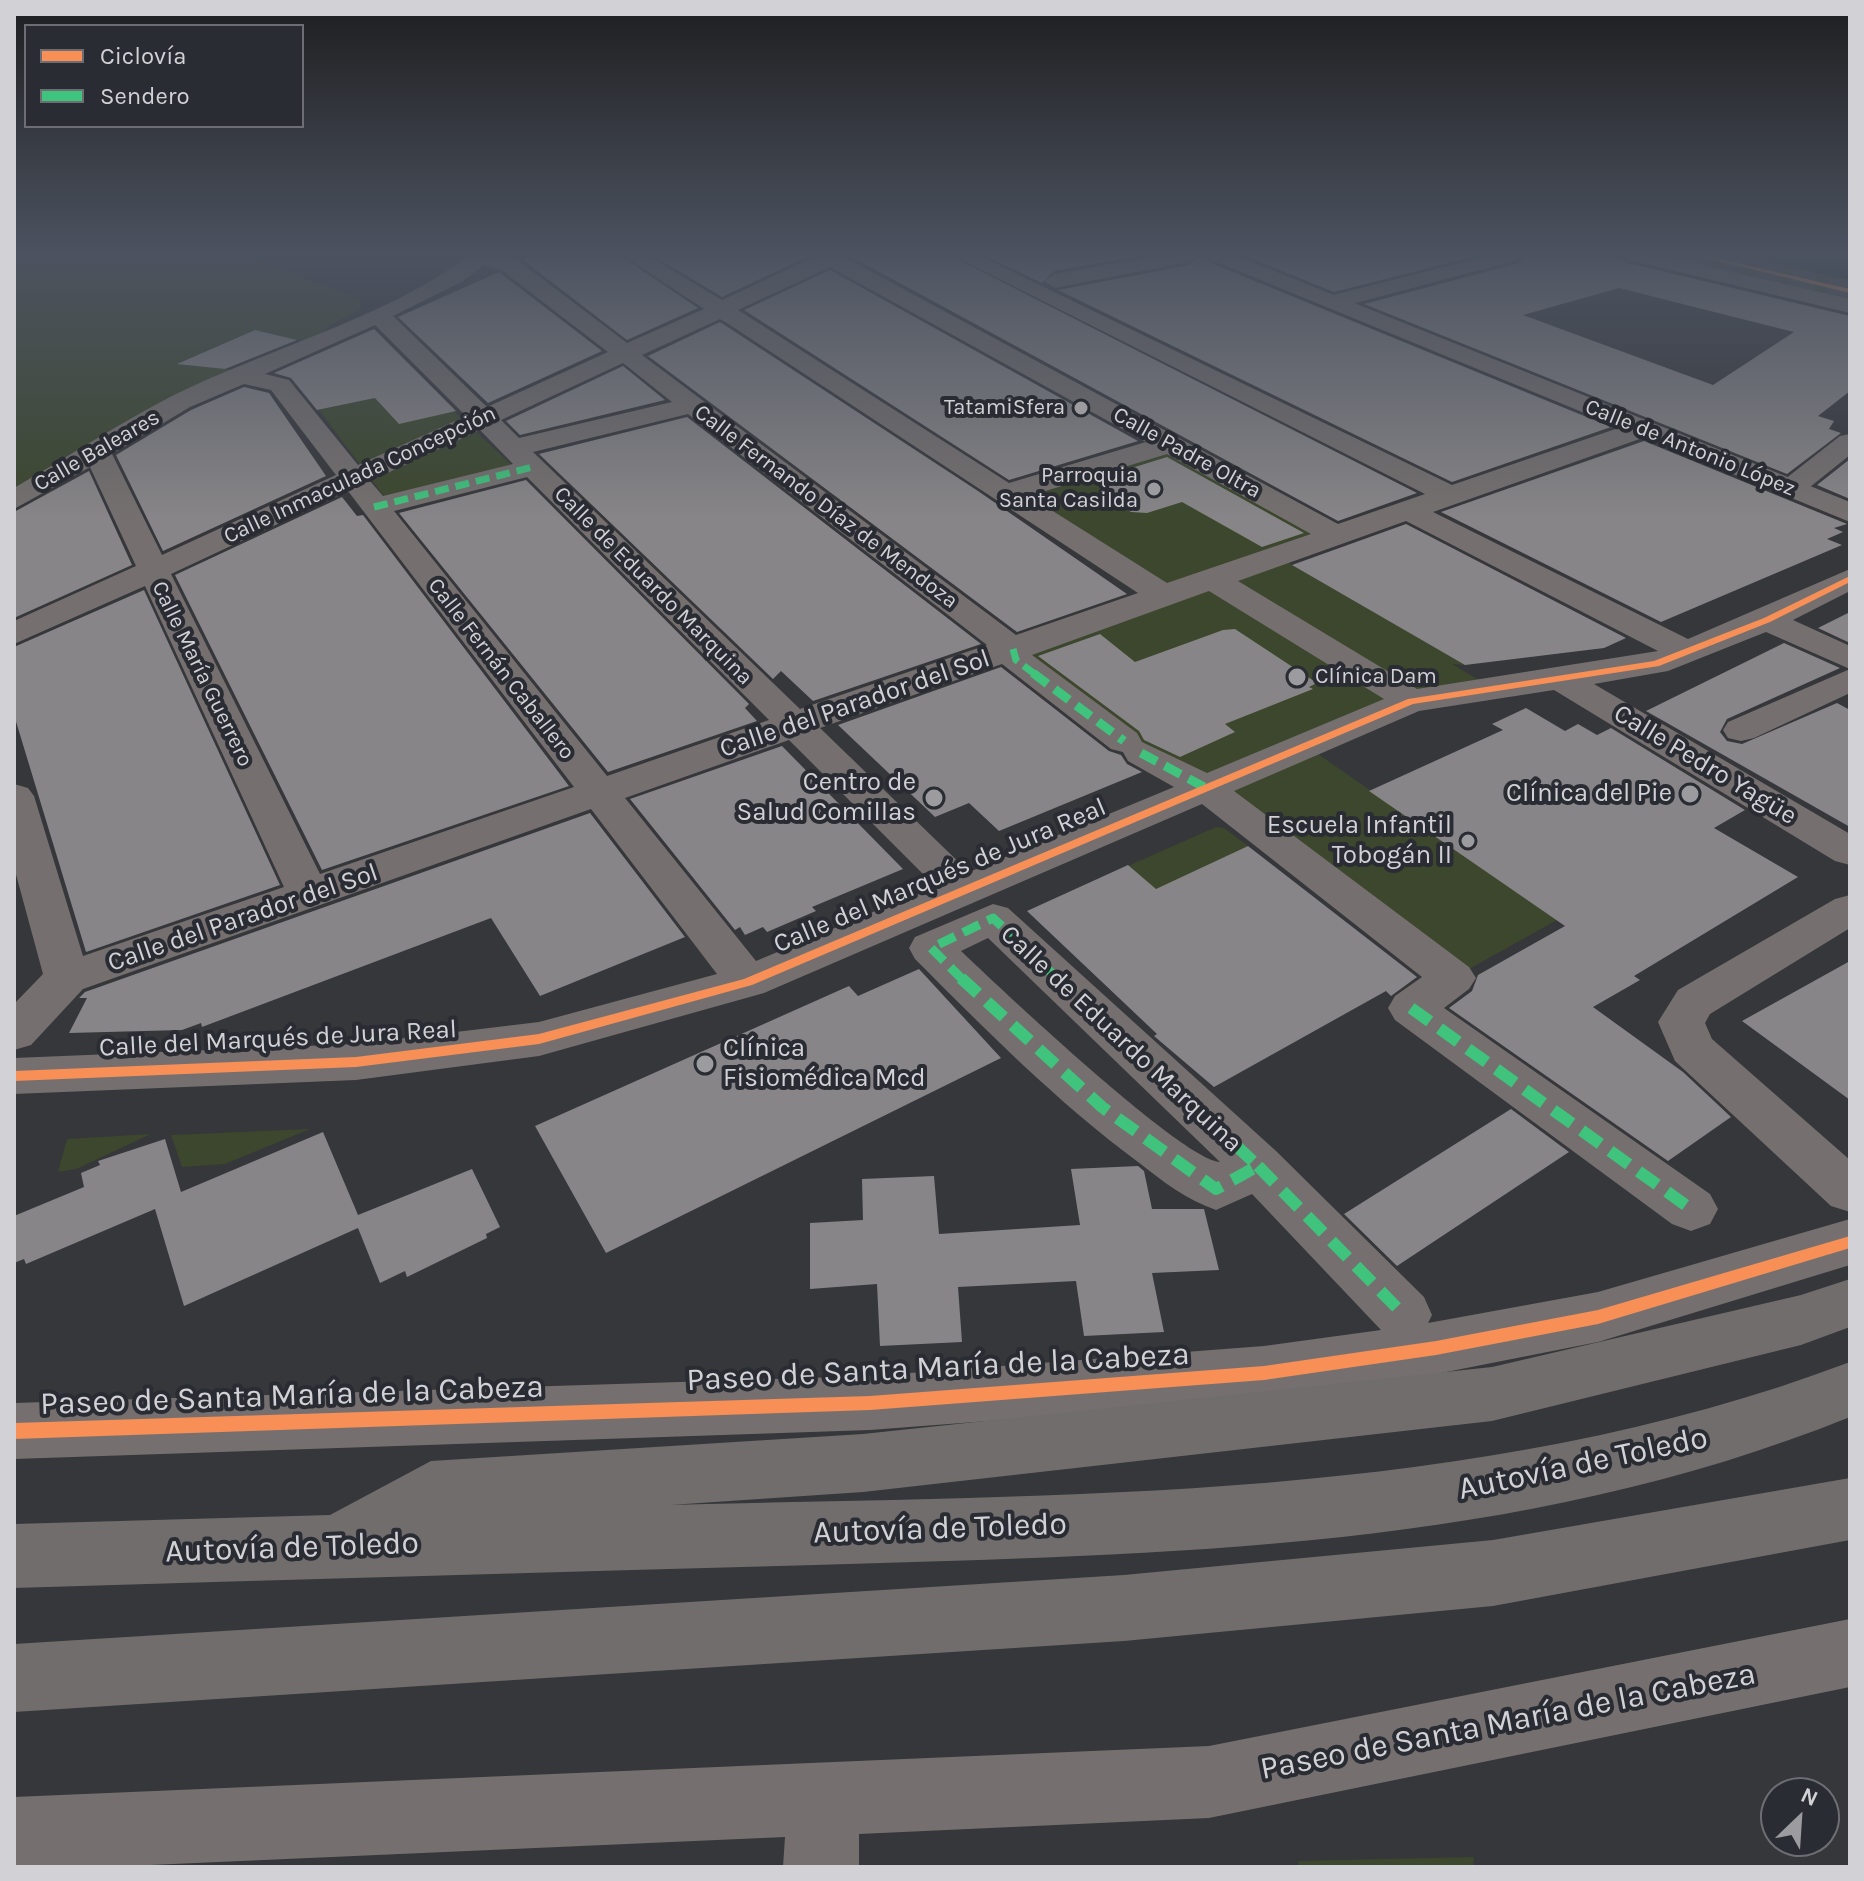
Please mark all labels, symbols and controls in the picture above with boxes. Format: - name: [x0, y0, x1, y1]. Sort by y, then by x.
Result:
- legend: [24, 24, 304, 128]
- text: Ciclovía: [100, 42, 187, 70]
- text: Sendero: [100, 82, 190, 110]
- street label: Calle de Antonio López: [1581, 394, 1799, 502]
- place label: TatamiSfera: [944, 395, 1065, 421]
- street label: Calle Fernando Díaz de Mendoza: [689, 399, 963, 615]
- marker: TatamiSfera: [1072, 399, 1090, 417]
- street label: Calle Inmaculada Concepción: [220, 400, 500, 550]
- street label: Calle Padre Oltra: [1108, 401, 1266, 505]
- street label: Calle Baleares: [30, 404, 164, 498]
- place label: Parroquia Santa Casilda: [999, 463, 1138, 514]
- marker: Parroquia Santa Casilda: [1145, 480, 1163, 498]
- street label: Calle de Eduardo Marquina: [548, 481, 758, 691]
- street label: Calle Fernán Caballero: [422, 573, 580, 765]
- street label: Calle María Guerrero: [146, 577, 258, 771]
- street label: Calle del Parador del Sol: [716, 643, 994, 765]
- place label: Clínica Dam: [1315, 664, 1437, 690]
- marker: Clínica Dam: [1286, 666, 1308, 688]
- street label: Calle Pedro Yagüe: [1608, 698, 1802, 832]
- place label: Centro de Salud Comillas: [737, 767, 916, 828]
- place label: Clínica del Pie: [1506, 778, 1672, 810]
- marker: Clínica del Pie: [1679, 783, 1701, 805]
- marker: Centro de Salud Comillas: [923, 787, 945, 809]
- street label: Calle del Marqués de Jura Real: [769, 792, 1111, 960]
- place label: Escuela Infantil Tobogán II: [1267, 810, 1452, 872]
- marker: Escuela Infantil Tobogán II: [1459, 832, 1477, 850]
- street label: Calle del Parador del Sol: [104, 857, 382, 979]
- street label: Calle de Eduardo Marquina: [994, 919, 1248, 1159]
- street label: Calle del Marqués de Jura Real: [98, 1014, 458, 1064]
- place label: Clínica Fisiomédica Mcd: [723, 1033, 926, 1094]
- marker: Clínica Fisiomédica Mcd: [694, 1053, 716, 1075]
- street label: Paseo de Santa María de la Cabeza: [685, 1336, 1191, 1400]
- street label: Paseo de Santa María de la Cabeza: [40, 1368, 544, 1424]
- street label: Autovía de Toledo: [1455, 1419, 1711, 1509]
- street label: Autovía de Toledo: [812, 1505, 1068, 1553]
- street label: Autovía de Toledo: [164, 1524, 420, 1572]
- street label: Paseo de Santa María de la Cabeza: [1257, 1655, 1759, 1789]
- north arrow: [1760, 1777, 1840, 1857]
- text: N: [1797, 1782, 1822, 1812]

